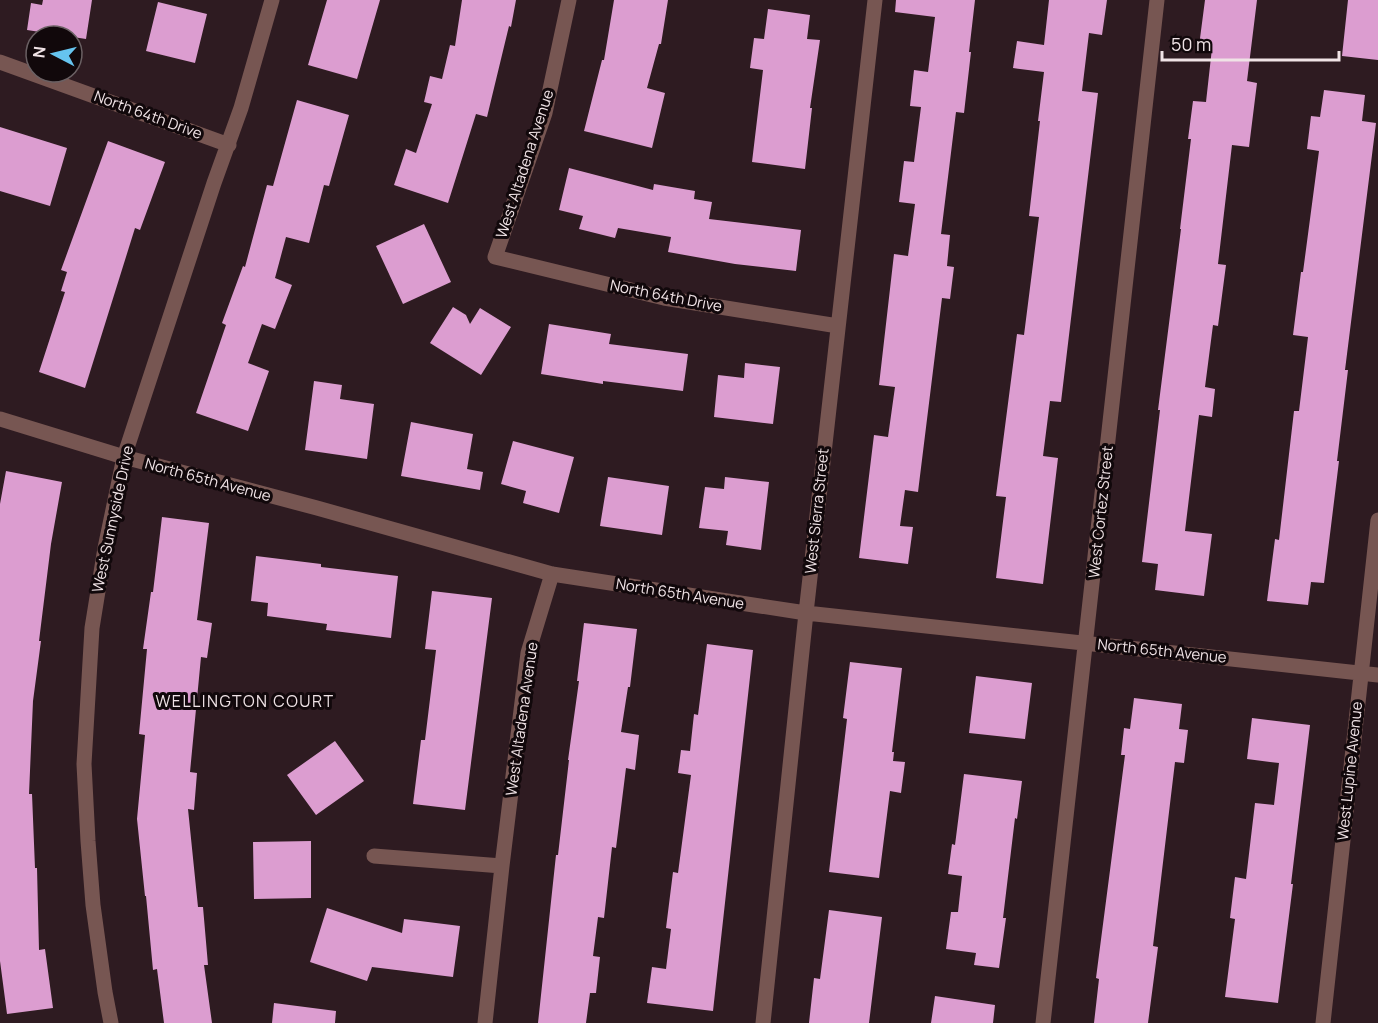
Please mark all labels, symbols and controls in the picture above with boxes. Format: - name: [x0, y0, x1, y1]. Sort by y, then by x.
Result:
- north arrow: [24, 24, 84, 84]
- scale bar: [1162, 24, 1339, 62]
- text: 50 m: [1171, 32, 1211, 56]
- text: N: [27, 45, 51, 59]
- street label: North 64th Drive: [91, 85, 205, 144]
- street label: West Altadena Avenue: [491, 87, 559, 241]
- street label: North 64th Drive: [608, 274, 724, 317]
- street label: West Sunnyside Drive: [87, 443, 138, 594]
- street label: West Cortez Street: [1083, 445, 1118, 579]
- street label: West Sierra Street: [799, 447, 834, 575]
- street label: North 65th Avenue: [143, 453, 274, 507]
- street label: North 65th Avenue: [614, 573, 746, 614]
- street label: North 65th Avenue: [1096, 633, 1228, 668]
- street label: West Altadena Avenue: [500, 640, 543, 797]
- district label: WELLINGTON COURT: [155, 690, 335, 712]
- street label: West Lupine Avenue: [1332, 700, 1367, 842]

